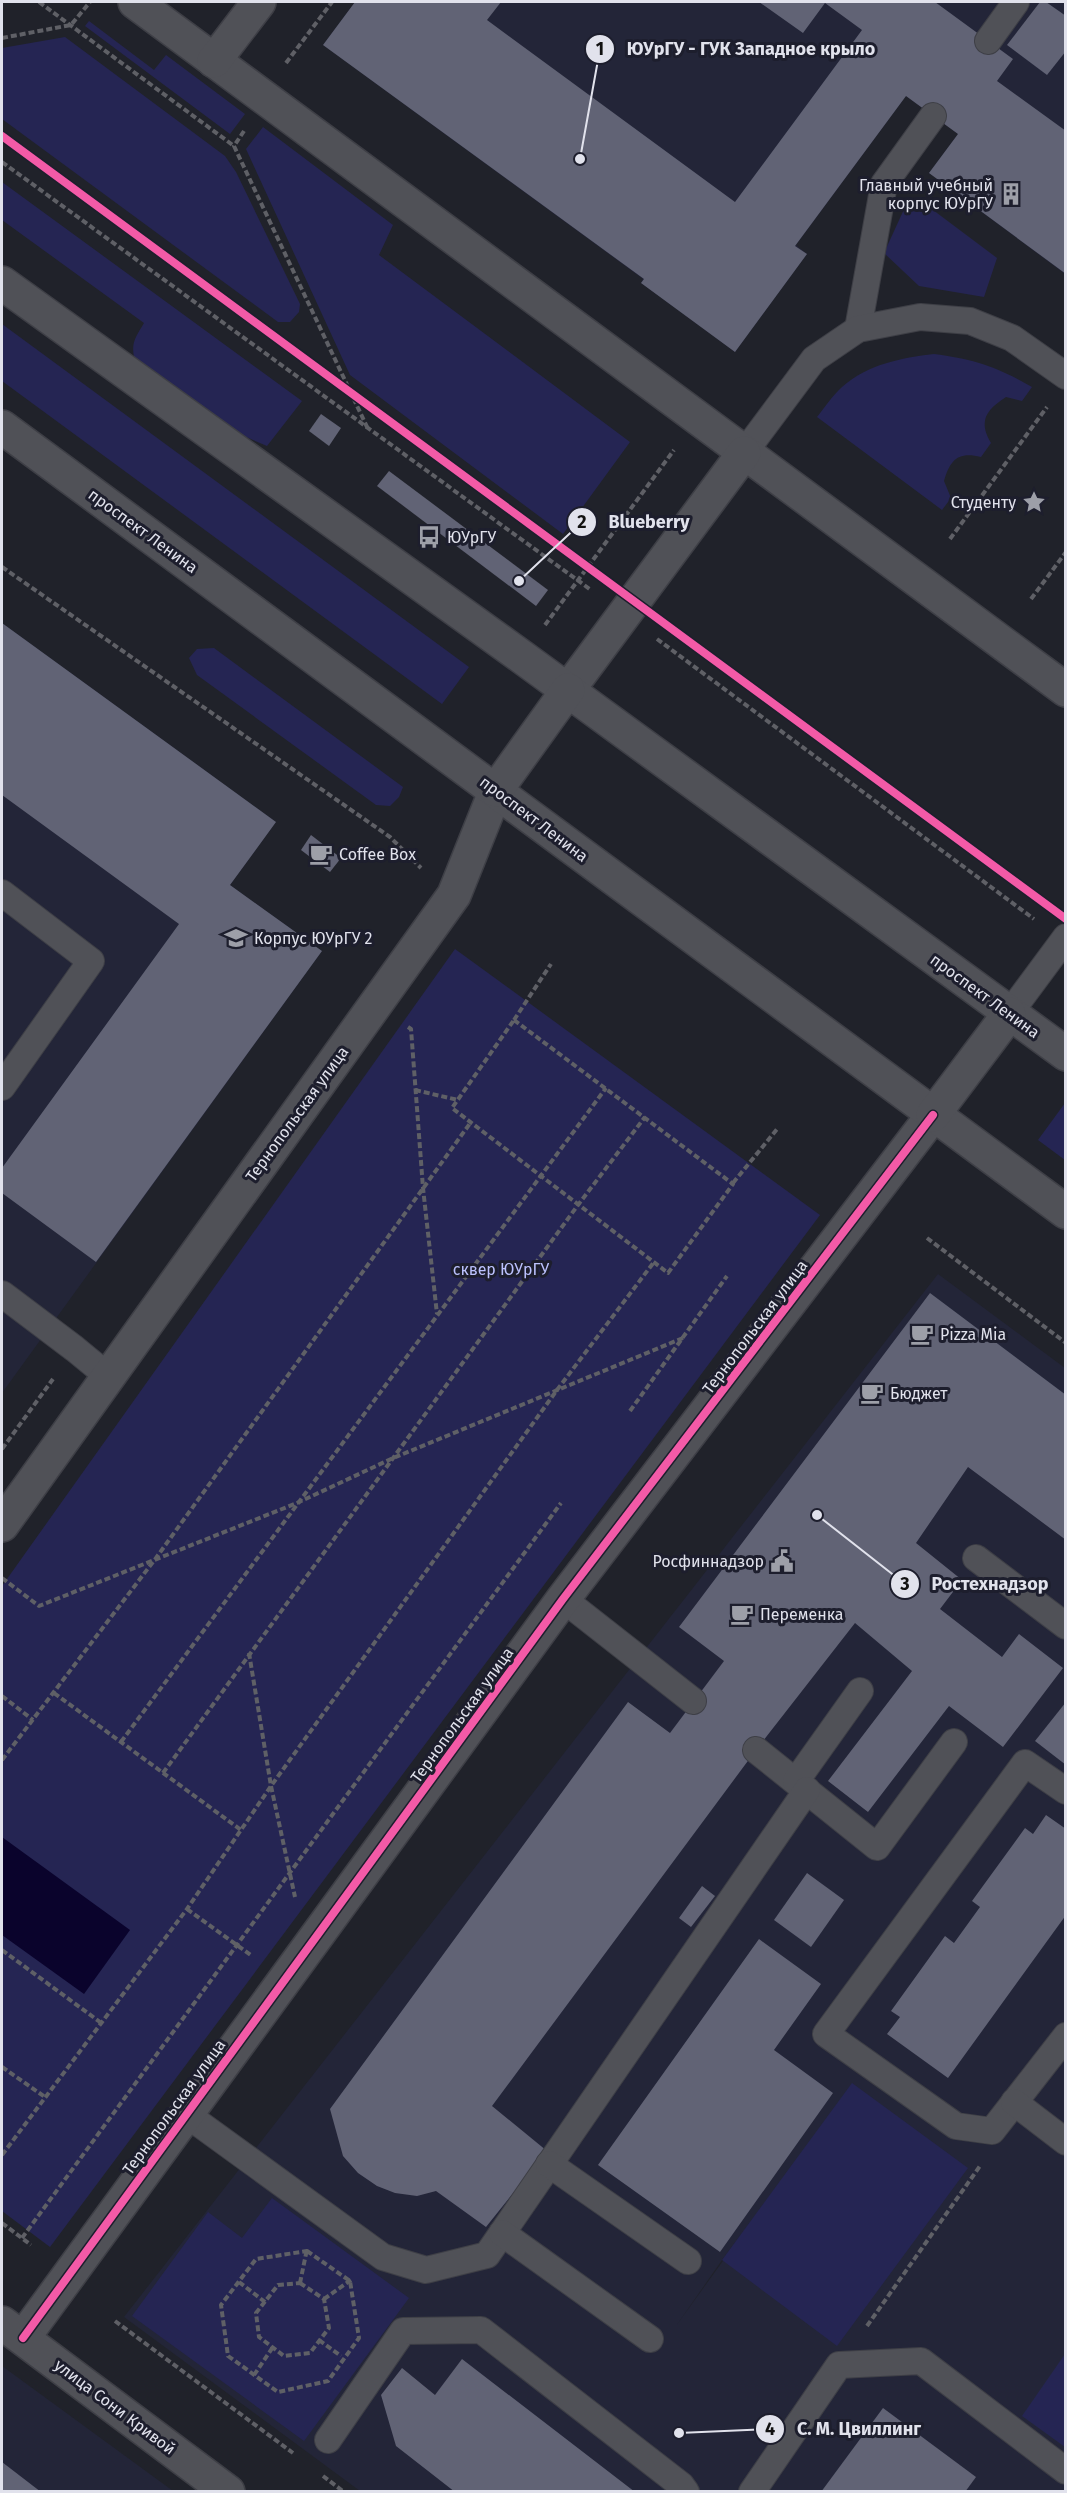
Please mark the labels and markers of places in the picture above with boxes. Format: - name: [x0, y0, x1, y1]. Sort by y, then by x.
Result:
- callout: ЮУрГУ - ГУК Западное крыло: [585, 31, 887, 67]
- place label: Главный учебный корпус ЮУрГУ: [859, 176, 993, 213]
- building icon: Главный учебный корпус ЮУрГУ: [998, 181, 1024, 207]
- place icon: Студенту: [1021, 489, 1047, 515]
- place label: Студенту: [951, 493, 1016, 512]
- callout: Blueberry: [567, 504, 702, 540]
- bus stop icon: ЮУрГУ: [416, 524, 442, 550]
- place label: ЮУрГУ: [447, 528, 496, 547]
- cafe icon: Coffee Box: [308, 841, 334, 867]
- place label: Coffee Box: [339, 845, 416, 864]
- school or university icon: Корпус ЮУрГУ 2: [223, 925, 249, 951]
- place label: Корпус ЮУрГУ 2: [254, 929, 373, 948]
- cafe icon: Pizza Mia: [909, 1321, 935, 1347]
- place label: Pizza Mia: [940, 1325, 1006, 1344]
- cafe icon: Бюджет: [859, 1380, 885, 1406]
- place label: Бюджет: [890, 1384, 948, 1403]
- public building icon: Росфиннадзор: [769, 1548, 795, 1574]
- place label: Росфиннадзор: [652, 1552, 764, 1571]
- callout: Ростехнадзор: [890, 1566, 1060, 1602]
- cafe icon: Переменка: [729, 1601, 755, 1627]
- place label: Переменка: [760, 1605, 843, 1624]
- callout: С. М. Цвиллинг: [755, 2411, 934, 2447]

